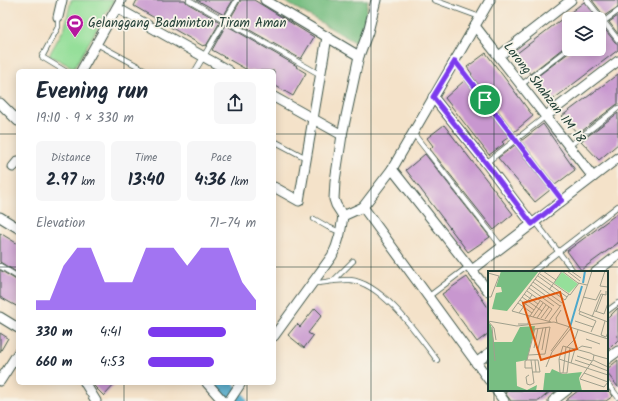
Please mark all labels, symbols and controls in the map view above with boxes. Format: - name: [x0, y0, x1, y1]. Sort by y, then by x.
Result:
- map controls: [562, 12, 606, 56]
- button: layers: [562, 12, 606, 56]
- sports icon: Gelanggang Badminton Tiram Aman: [65, 13, 85, 38]
- place label: Gelanggang Badminton Tiram Aman: [88, 13, 286, 34]
- street label: Lorong Shahzan IM 18: [498, 38, 590, 148]
- text: Evening run: [36, 75, 148, 110]
- button: share: [214, 82, 256, 124]
- pin: [468, 83, 502, 117]
- icon: arrive: [474, 89, 496, 111]
- text: 19:10 · 9 × 330 m: [36, 108, 134, 129]
- text: Distance: [51, 149, 90, 167]
- text: Time: [135, 149, 157, 167]
- text: Pace: [211, 149, 232, 167]
- text: 2.97: [46, 167, 77, 194]
- text: 13:40: [128, 167, 164, 194]
- text: 4:36: [194, 167, 226, 194]
- text: km: [77, 173, 95, 191]
- text: /km: [226, 173, 248, 191]
- text: Elevation: [36, 213, 85, 234]
- text: 71–74 m: [209, 213, 256, 234]
- inset map: [488, 271, 608, 391]
- text: 330 m: [36, 322, 73, 343]
- text: 4:41: [100, 322, 122, 343]
- text: 660 m: [36, 352, 72, 373]
- text: 4:53: [100, 352, 125, 373]

